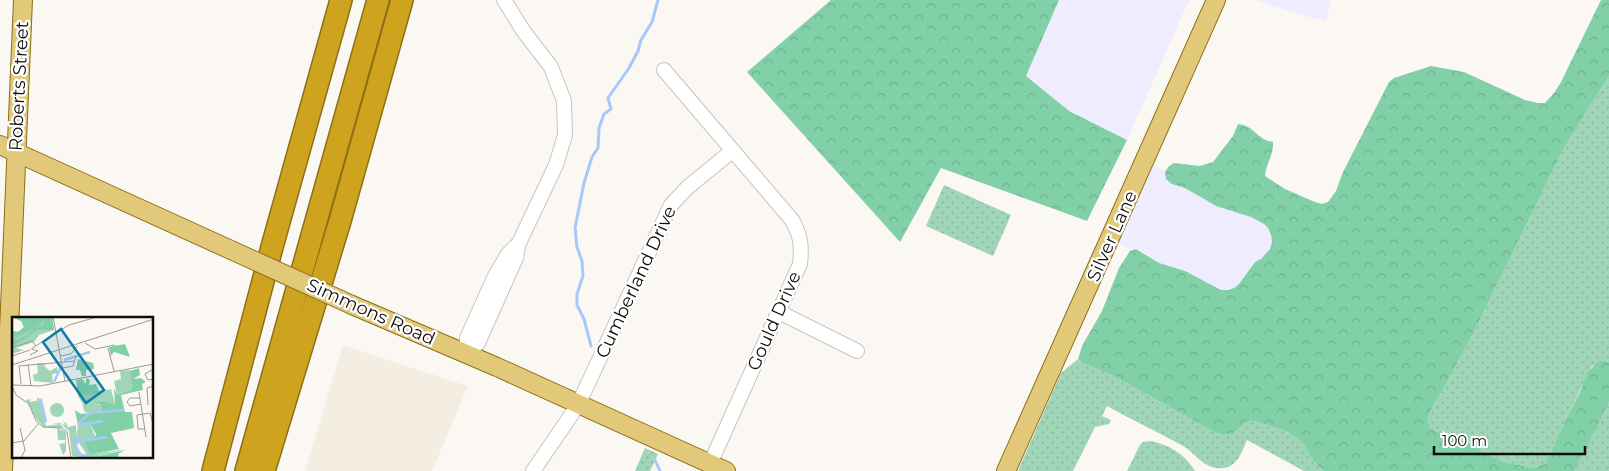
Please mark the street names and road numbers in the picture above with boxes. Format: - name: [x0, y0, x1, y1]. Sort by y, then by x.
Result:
- street label: Roberts Street: [5, 20, 33, 152]
- street label: Silver Lane: [1082, 187, 1142, 285]
- street label: Cumberland Drive: [591, 202, 681, 362]
- street label: Gould Drive: [742, 268, 806, 374]
- street label: Simmons Road: [303, 274, 439, 350]

